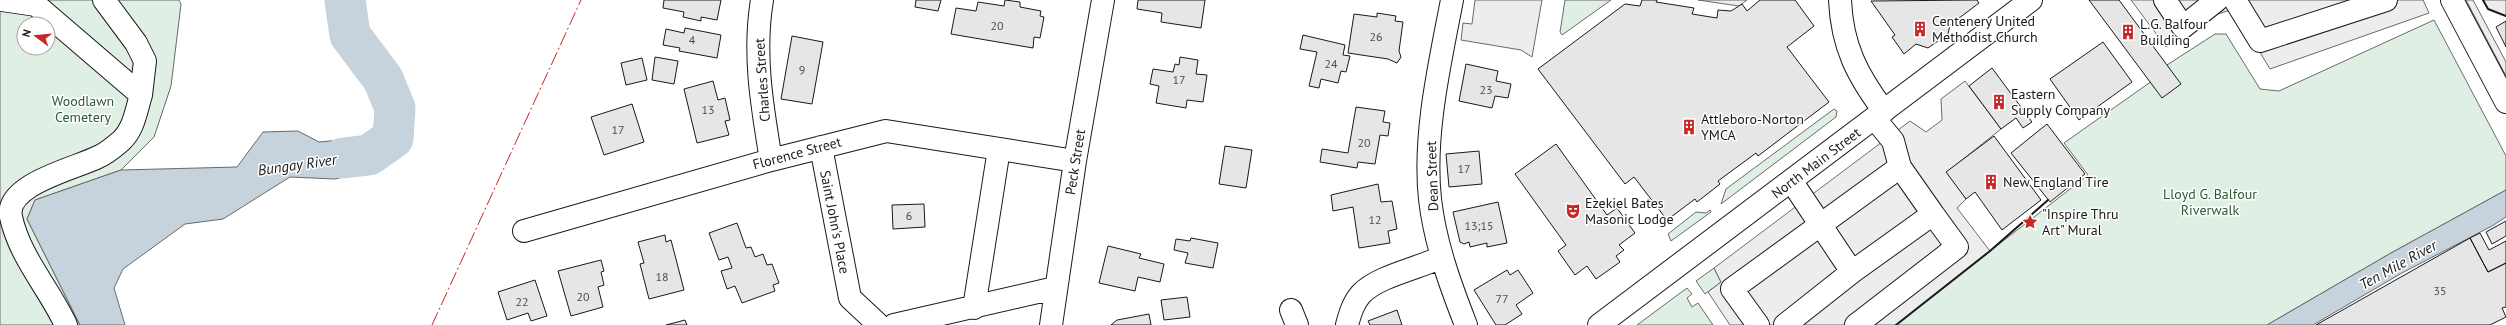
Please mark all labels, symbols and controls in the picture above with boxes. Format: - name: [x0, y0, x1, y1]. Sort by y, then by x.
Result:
- place label: Centenery United Methodist Church: [1932, 12, 2038, 46]
- place label: L.G. Balfour Building: [2140, 15, 2208, 49]
- north arrow: [16, 16, 56, 56]
- house number: 20: [990, 18, 1004, 33]
- building icon: Centenery United Methodist Church: [1911, 20, 1929, 38]
- building icon: L.G. Balfour Building: [2119, 23, 2137, 41]
- text: N: [19, 28, 34, 39]
- house number: 26: [1369, 29, 1383, 44]
- house number: 4: [689, 32, 696, 47]
- street label: Charles Street: [750, 37, 774, 123]
- house number: 24: [1324, 56, 1338, 71]
- house number: 9: [799, 62, 805, 77]
- house number: 17: [1172, 72, 1186, 87]
- house number: 23: [1479, 82, 1493, 97]
- place label: Eastern Supply Company: [2011, 85, 2111, 119]
- park label: Woodlawn Cemetery: [52, 92, 114, 126]
- building icon: Eastern Supply Company: [1990, 93, 2008, 111]
- house number: 13: [701, 102, 715, 117]
- place label: Attleboro-Norton YMCA: [1701, 110, 1804, 144]
- building icon: Attleboro-Norton YMCA: [1680, 118, 1698, 136]
- house number: 17: [611, 122, 625, 137]
- street label: North Main Street: [1768, 123, 1864, 202]
- street label: Peck Street: [1061, 128, 1089, 196]
- street label: Florence Street: [751, 132, 843, 173]
- house number: 20: [1357, 135, 1371, 150]
- street label: Dean Street: [1422, 140, 1442, 211]
- water label: Bungay River: [256, 149, 339, 179]
- house number: 17: [1457, 161, 1471, 176]
- street label: Saint John's Place: [816, 169, 854, 275]
- building icon: New England Tire: [1982, 173, 2000, 191]
- place label: New England Tire: [2003, 173, 2109, 191]
- park label: Lloyd G. Balfour Riverwalk: [2163, 185, 2257, 219]
- place label: Ezekiel Bates Masonic Lodge: [1585, 194, 1674, 228]
- theatre icon: Ezekiel Bates Masonic Lodge: [1564, 202, 1582, 220]
- place label: "Inspire Thru Art" Mural: [2042, 205, 2119, 239]
- house number: 6: [906, 208, 912, 223]
- house number: 12: [1368, 212, 1382, 227]
- place icon: "Inspire Thru Art" Mural: [2021, 213, 2039, 231]
- house number: 13;15: [1464, 218, 1494, 233]
- water label: Ten Mile River: [2356, 235, 2441, 294]
- house number: 18: [655, 269, 669, 284]
- house number: 35: [2433, 283, 2447, 298]
- house number: 20: [576, 289, 590, 304]
- house number: 77: [1495, 291, 1509, 306]
- house number: 22: [515, 294, 529, 309]

